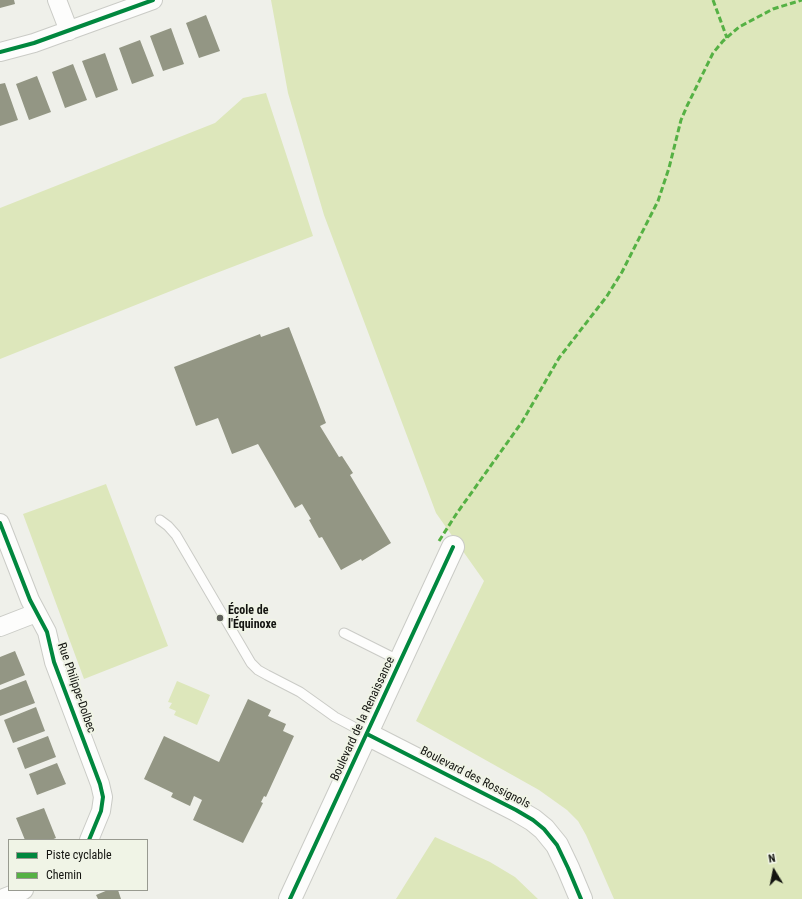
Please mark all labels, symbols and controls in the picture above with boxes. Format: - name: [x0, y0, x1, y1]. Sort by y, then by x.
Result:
- place label: École de l'Équinoxe: [228, 604, 276, 632]
- marker: École de l'Équinoxe: [215, 613, 225, 623]
- street label: Rue Philippe-Dolbec: [54, 641, 98, 735]
- street label: Boulevard de la Renaissance: [328, 655, 398, 783]
- street label: Boulevard des Rossignols: [418, 744, 532, 812]
- legend: [8, 839, 148, 891]
- text: Piste cyclable: [46, 848, 112, 862]
- north arrow: [754, 851, 794, 891]
- text: N: [767, 852, 776, 866]
- text: Chemin: [46, 868, 82, 882]

